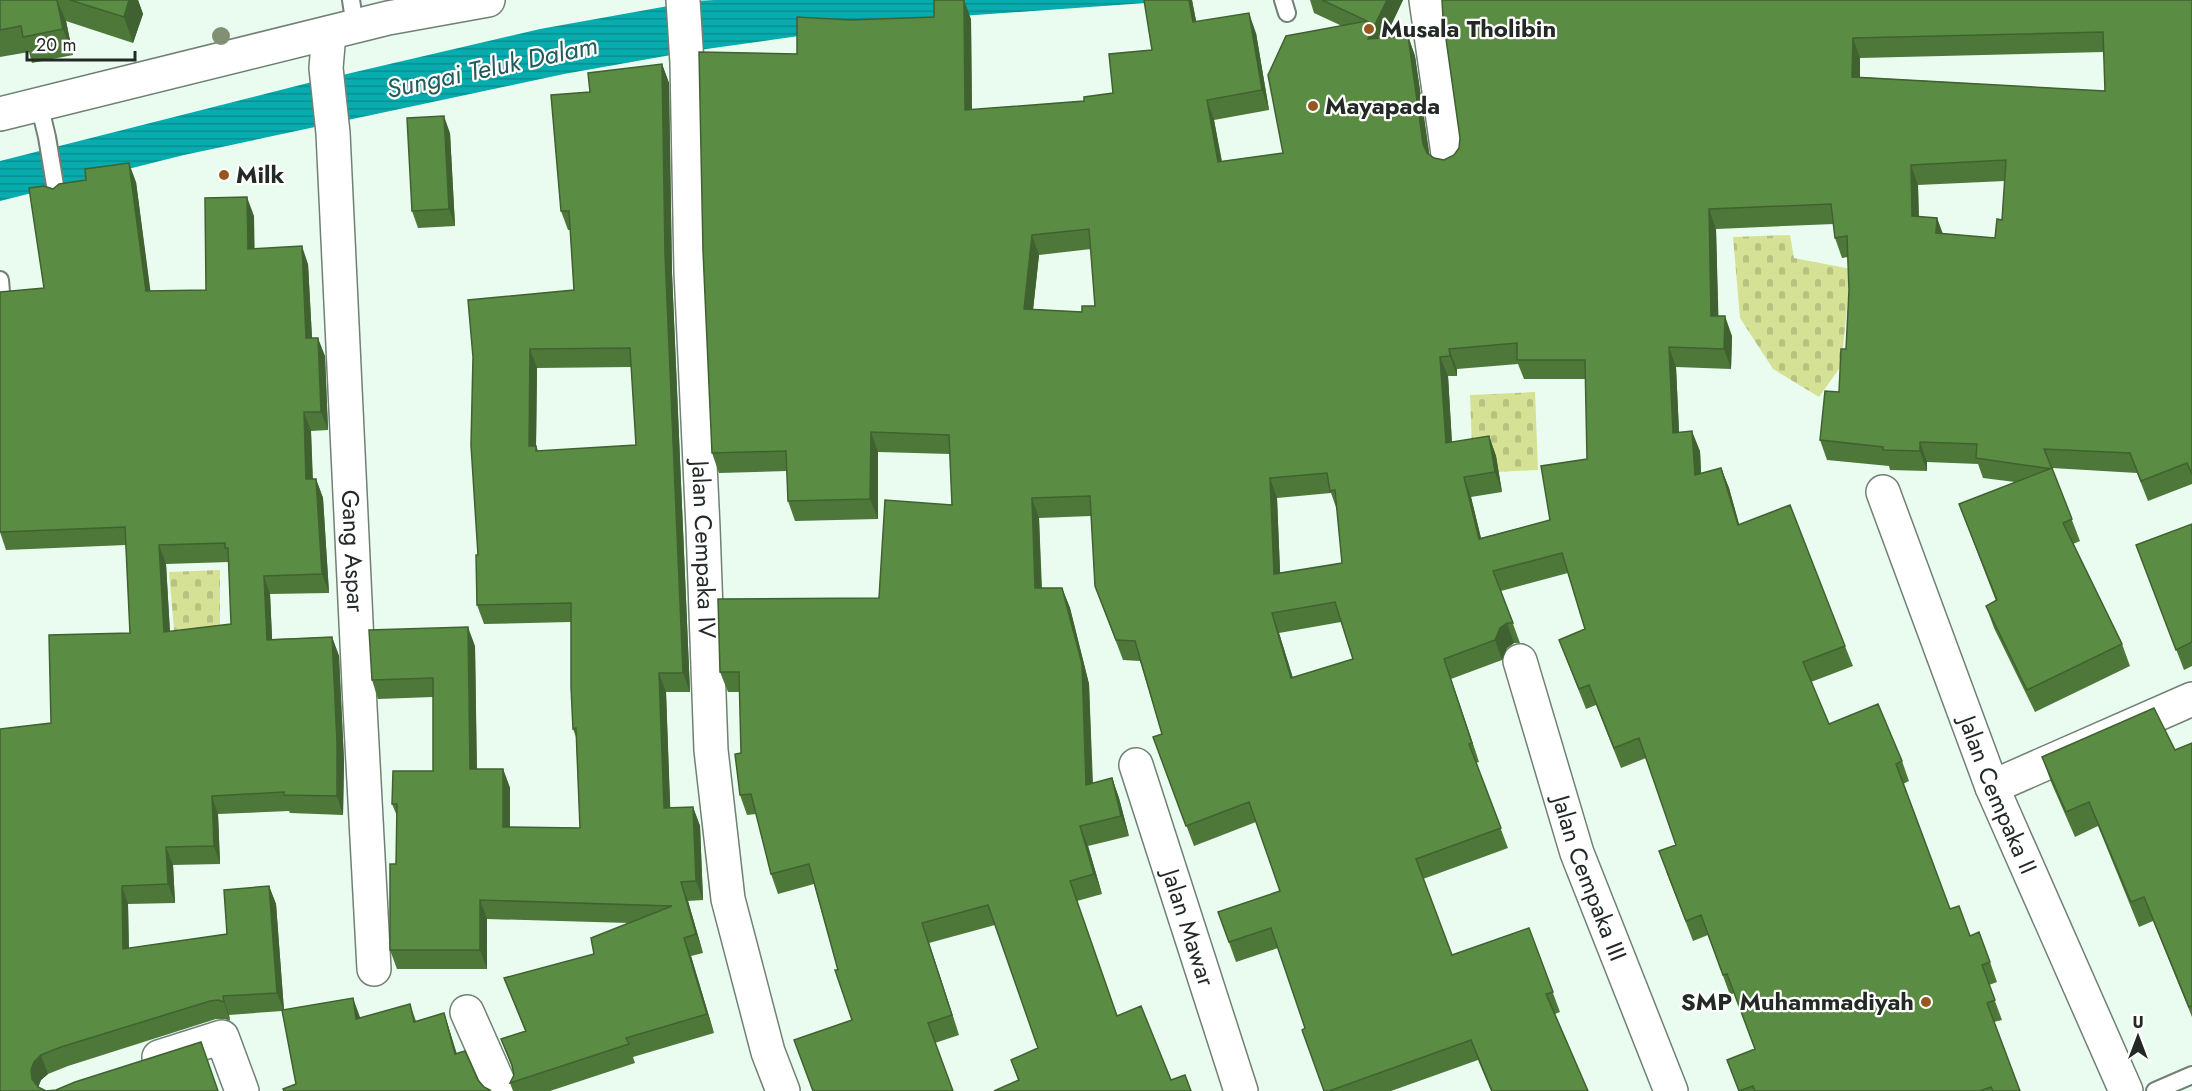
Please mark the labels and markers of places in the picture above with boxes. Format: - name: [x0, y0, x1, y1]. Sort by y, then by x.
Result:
- place label: Musala Tholibin: [1381, 11, 1556, 46]
- marker: Musala Tholibin: [1362, 22, 1376, 36]
- place label: Mayapada: [1325, 88, 1440, 123]
- marker: Mayapada: [1306, 99, 1320, 113]
- place label: Milk: [236, 157, 284, 192]
- marker: Milk: [217, 168, 231, 182]
- place label: SMP Muhammadiyah: [1681, 984, 1914, 1019]
- marker: SMP Muhammadiyah: [1919, 995, 1933, 1009]

